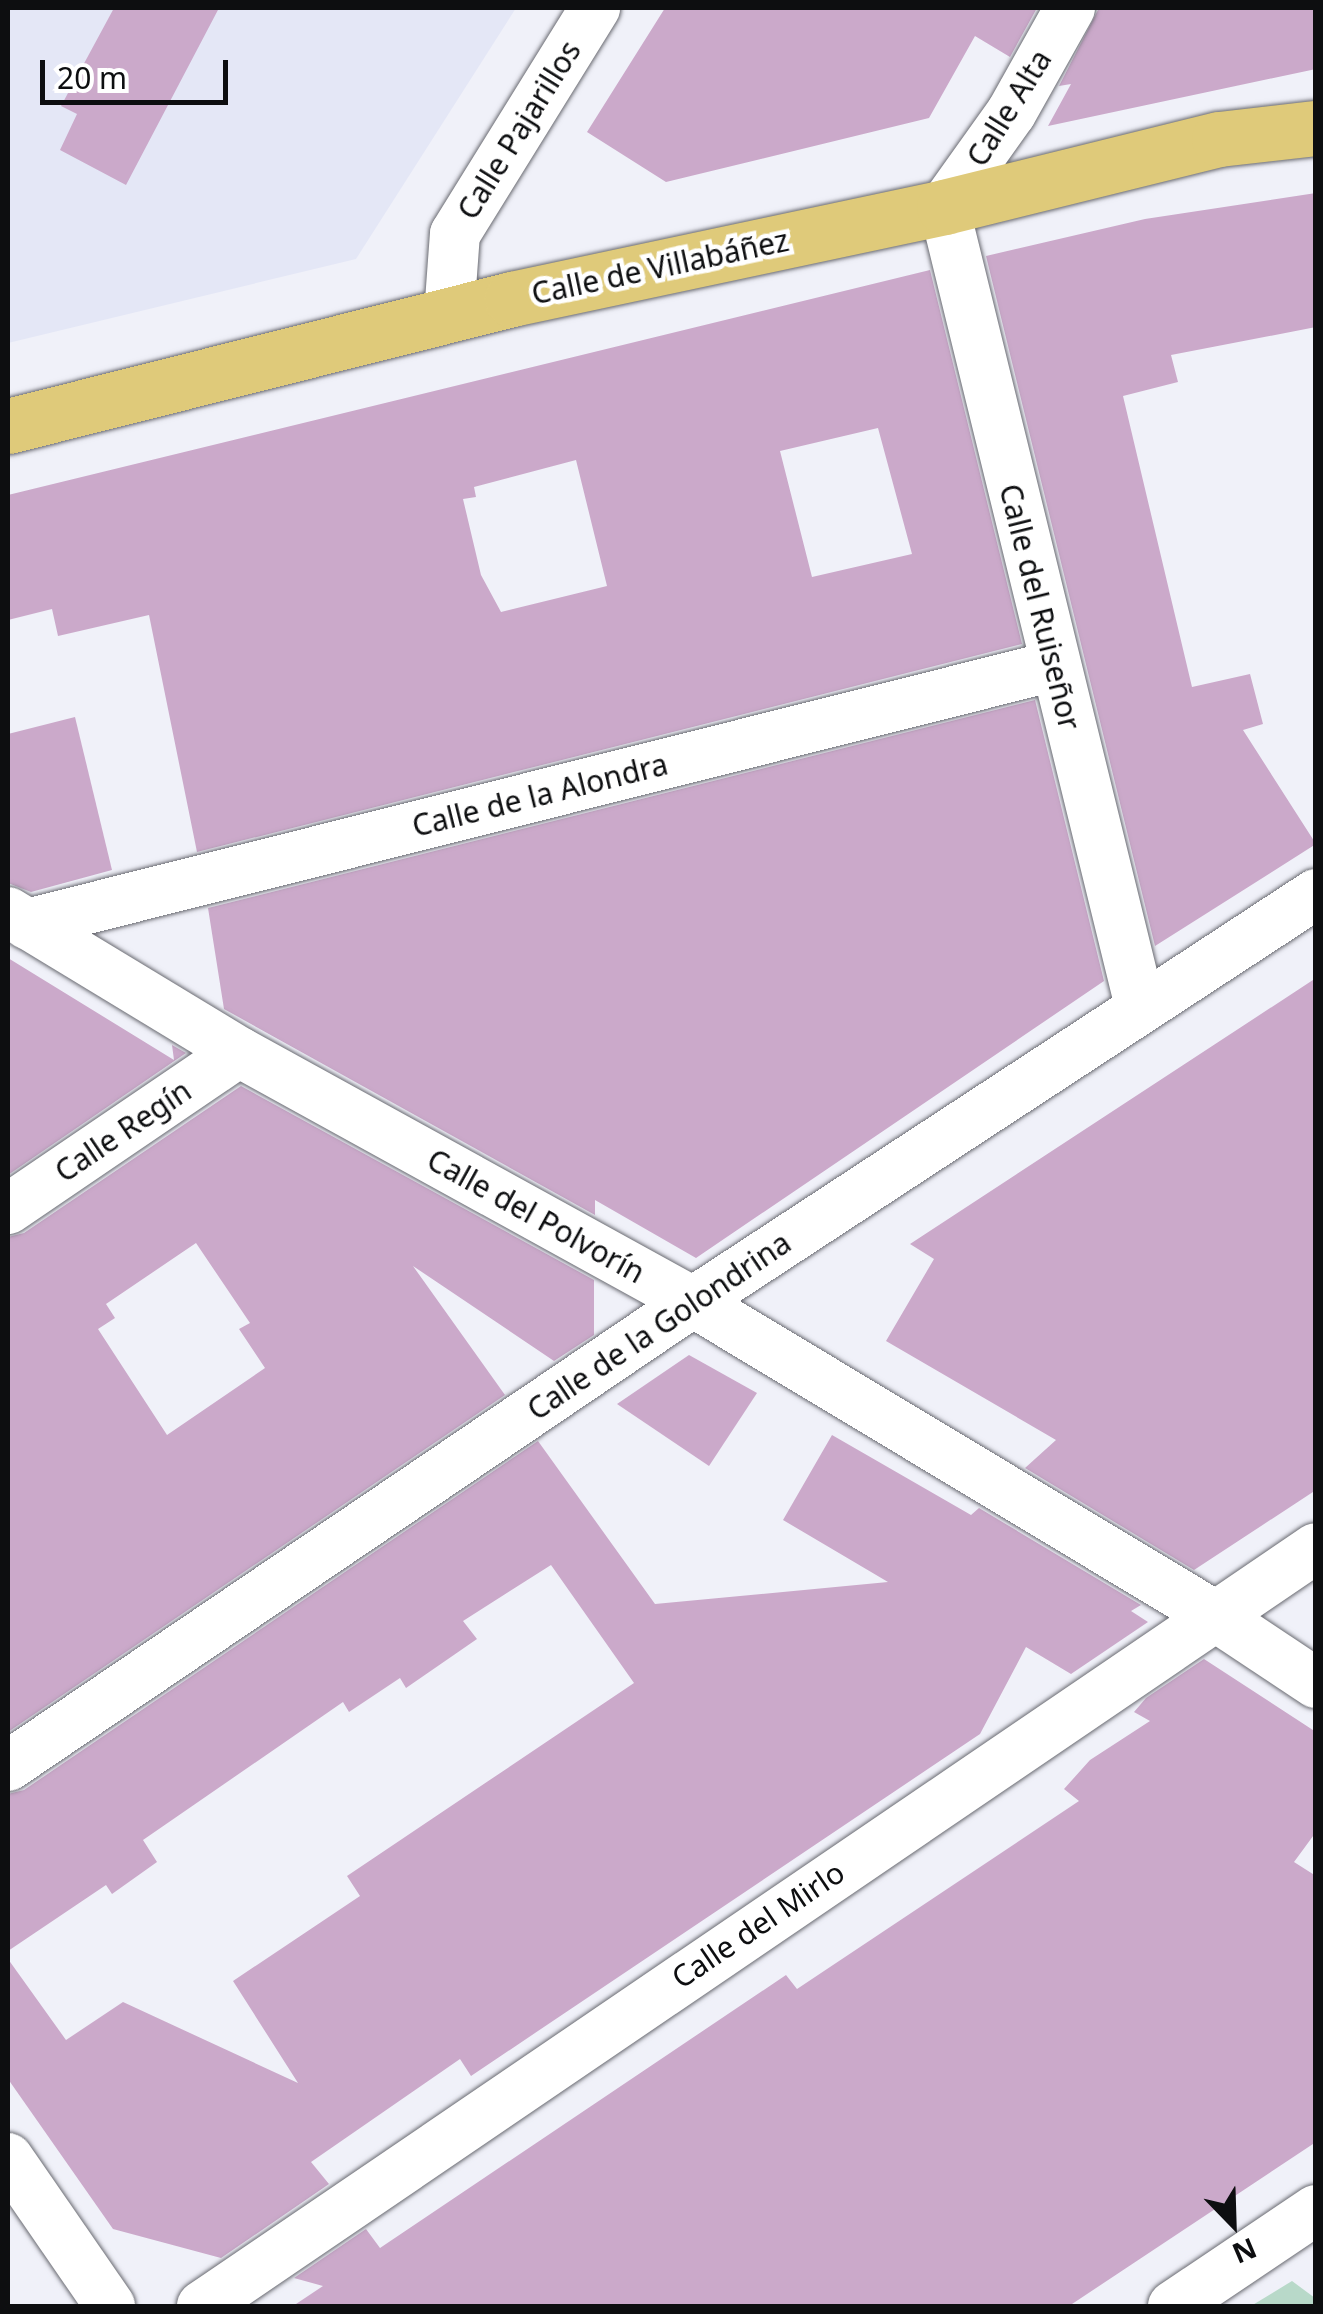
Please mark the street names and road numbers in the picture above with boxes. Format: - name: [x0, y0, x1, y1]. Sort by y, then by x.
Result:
- street label: Calle Pajarillos: [450, 34, 588, 226]
- street label: Calle Alta: [959, 43, 1059, 173]
- street label: Calle de Villabáñez: [528, 222, 792, 312]
- street label: Calle del Ruiseñor: [992, 480, 1088, 734]
- street label: Calle de la Alondra: [408, 746, 672, 844]
- street label: Calle Regín: [48, 1072, 198, 1190]
- street label: Calle del Polvorín: [421, 1141, 651, 1291]
- street label: Calle de la Golondrina: [520, 1224, 798, 1428]
- street label: Calle del Mirlo: [665, 1854, 851, 1996]

